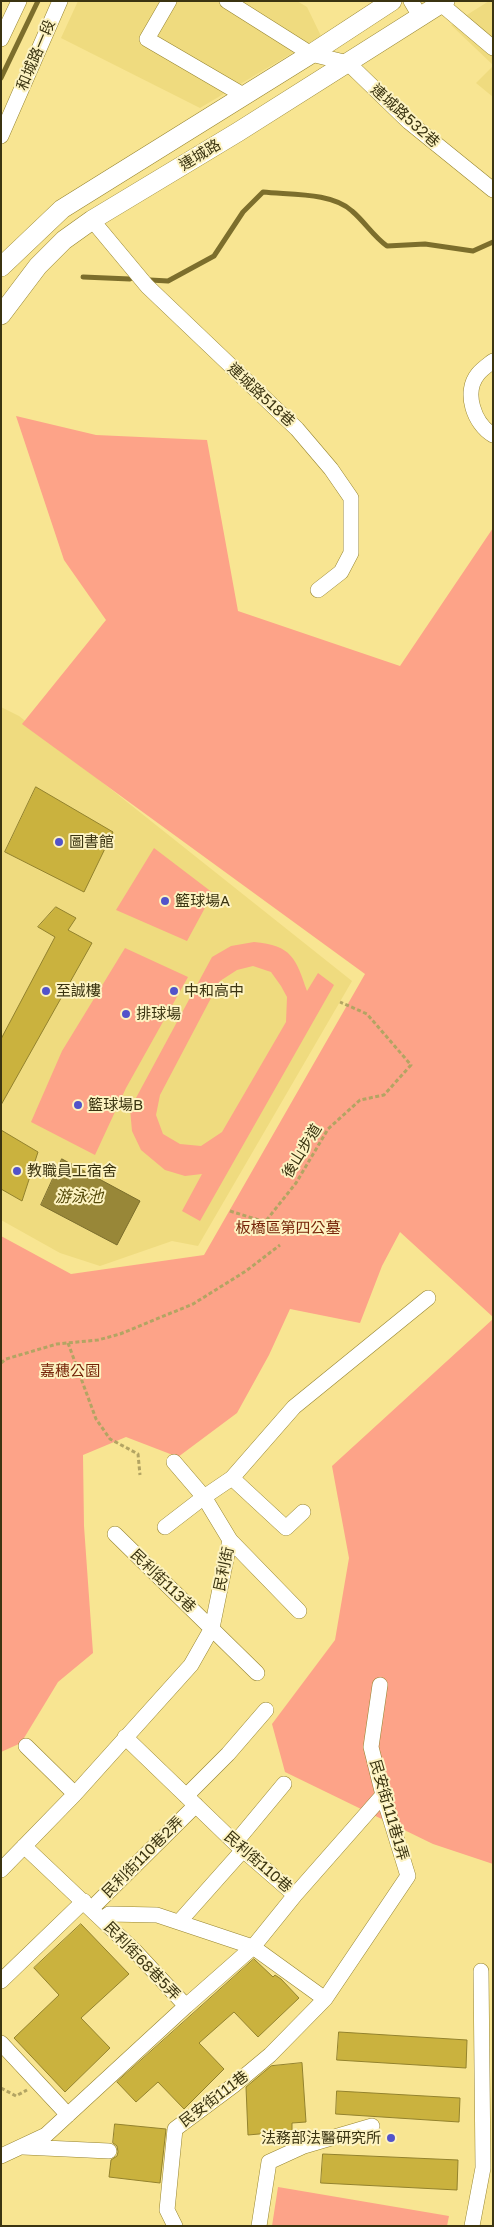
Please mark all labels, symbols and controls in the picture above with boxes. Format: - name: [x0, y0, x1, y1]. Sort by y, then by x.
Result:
- street label: 和城路一段: [13, 17, 59, 93]
- street label: 連城路532巷: [367, 80, 443, 152]
- street label: 連城路: [176, 136, 224, 174]
- street label: 連城路518巷: [224, 359, 298, 431]
- place label: 圖書館: [69, 833, 114, 851]
- marker: 圖書館: [53, 836, 65, 848]
- place label: 籃球場A: [175, 892, 230, 910]
- marker: 籃球場A: [159, 895, 171, 907]
- place label: 至誠樓: [56, 982, 101, 1000]
- place label: 中和高中: [184, 982, 244, 1000]
- marker: 至誠樓: [40, 985, 52, 997]
- marker: 中和高中: [168, 985, 180, 997]
- place label: 排球場: [136, 1005, 181, 1023]
- marker: 排球場: [120, 1008, 132, 1020]
- place label: 籃球場B: [88, 1096, 143, 1114]
- marker: 籃球場B: [72, 1099, 84, 1111]
- street label: 後山步道: [278, 1121, 326, 1181]
- place label: 教職員工宿舍: [27, 1162, 117, 1180]
- marker: 教職員工宿舍: [11, 1165, 23, 1177]
- water label: 游泳池: [55, 1187, 103, 1207]
- park label: 板橋區第四公墓: [236, 1219, 340, 1237]
- park label: 嘉穗公園: [40, 1362, 100, 1380]
- street label: 民利街: [211, 1545, 237, 1593]
- street label: 民利街113巷: [127, 1546, 199, 1616]
- street label: 民安街111巷1弄: [366, 1757, 412, 1863]
- street label: 民利街110巷2弄: [99, 1813, 187, 1901]
- street label: 民利街110巷: [220, 1828, 296, 1896]
- street label: 民利街68巷5弄: [100, 1918, 184, 2004]
- street label: 民安街111巷: [176, 2067, 252, 2131]
- place label: 法務部法醫研究所: [261, 2129, 381, 2147]
- marker: 法務部法醫研究所: [385, 2132, 397, 2144]

